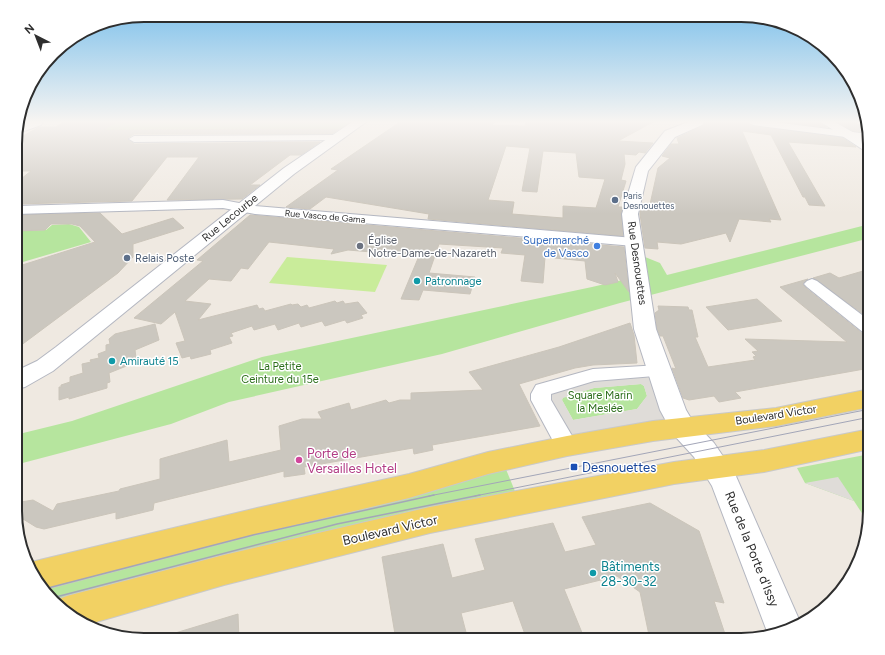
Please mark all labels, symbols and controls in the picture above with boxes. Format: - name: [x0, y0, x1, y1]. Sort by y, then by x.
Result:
- north arrow: [16, 16, 56, 56]
- text: N: [22, 21, 37, 37]
- place label: Paris Desnouettes: [623, 190, 674, 211]
- street label: Rue Lecourbe: [199, 192, 261, 244]
- marker: Paris Desnouettes: [610, 195, 620, 205]
- street label: Rue Vasco de Gama: [284, 207, 366, 225]
- street label: Rue Desnouettes: [625, 220, 649, 306]
- place label: Église Notre-Dame-de-Nazareth: [368, 234, 497, 260]
- place label: Supermarché de Vasco: [523, 234, 589, 260]
- marker: Église Notre-Dame-de-Nazareth: [355, 241, 365, 251]
- marker: Supermarché de Vasco: [592, 241, 602, 251]
- place label: Relais Poste: [135, 252, 194, 265]
- marker: Relais Poste: [122, 253, 132, 263]
- place label: Patronnage: [425, 275, 481, 288]
- marker: Patronnage: [412, 276, 422, 286]
- place label: Amirauté 15: [120, 355, 179, 368]
- marker: Amirauté 15: [107, 356, 117, 366]
- park label: La Petite Ceinture du 15e: [241, 360, 319, 386]
- park label: Square Marin la Meslée: [568, 389, 632, 415]
- street label: Boulevard Victor: [735, 402, 818, 428]
- place label: Porte de Versailles Hotel: [307, 446, 397, 476]
- marker: Porte de Versailles Hotel: [294, 455, 304, 465]
- place label: Desnouettes: [582, 460, 656, 475]
- marker: Desnouettes: [569, 462, 579, 472]
- street label: Rue de la Porte d'Issy: [722, 489, 782, 609]
- street label: Boulevard Victor: [341, 512, 439, 548]
- place label: Bâtiments 28-30-32: [601, 559, 660, 589]
- marker: Bâtiments 28-30-32: [588, 568, 598, 578]

